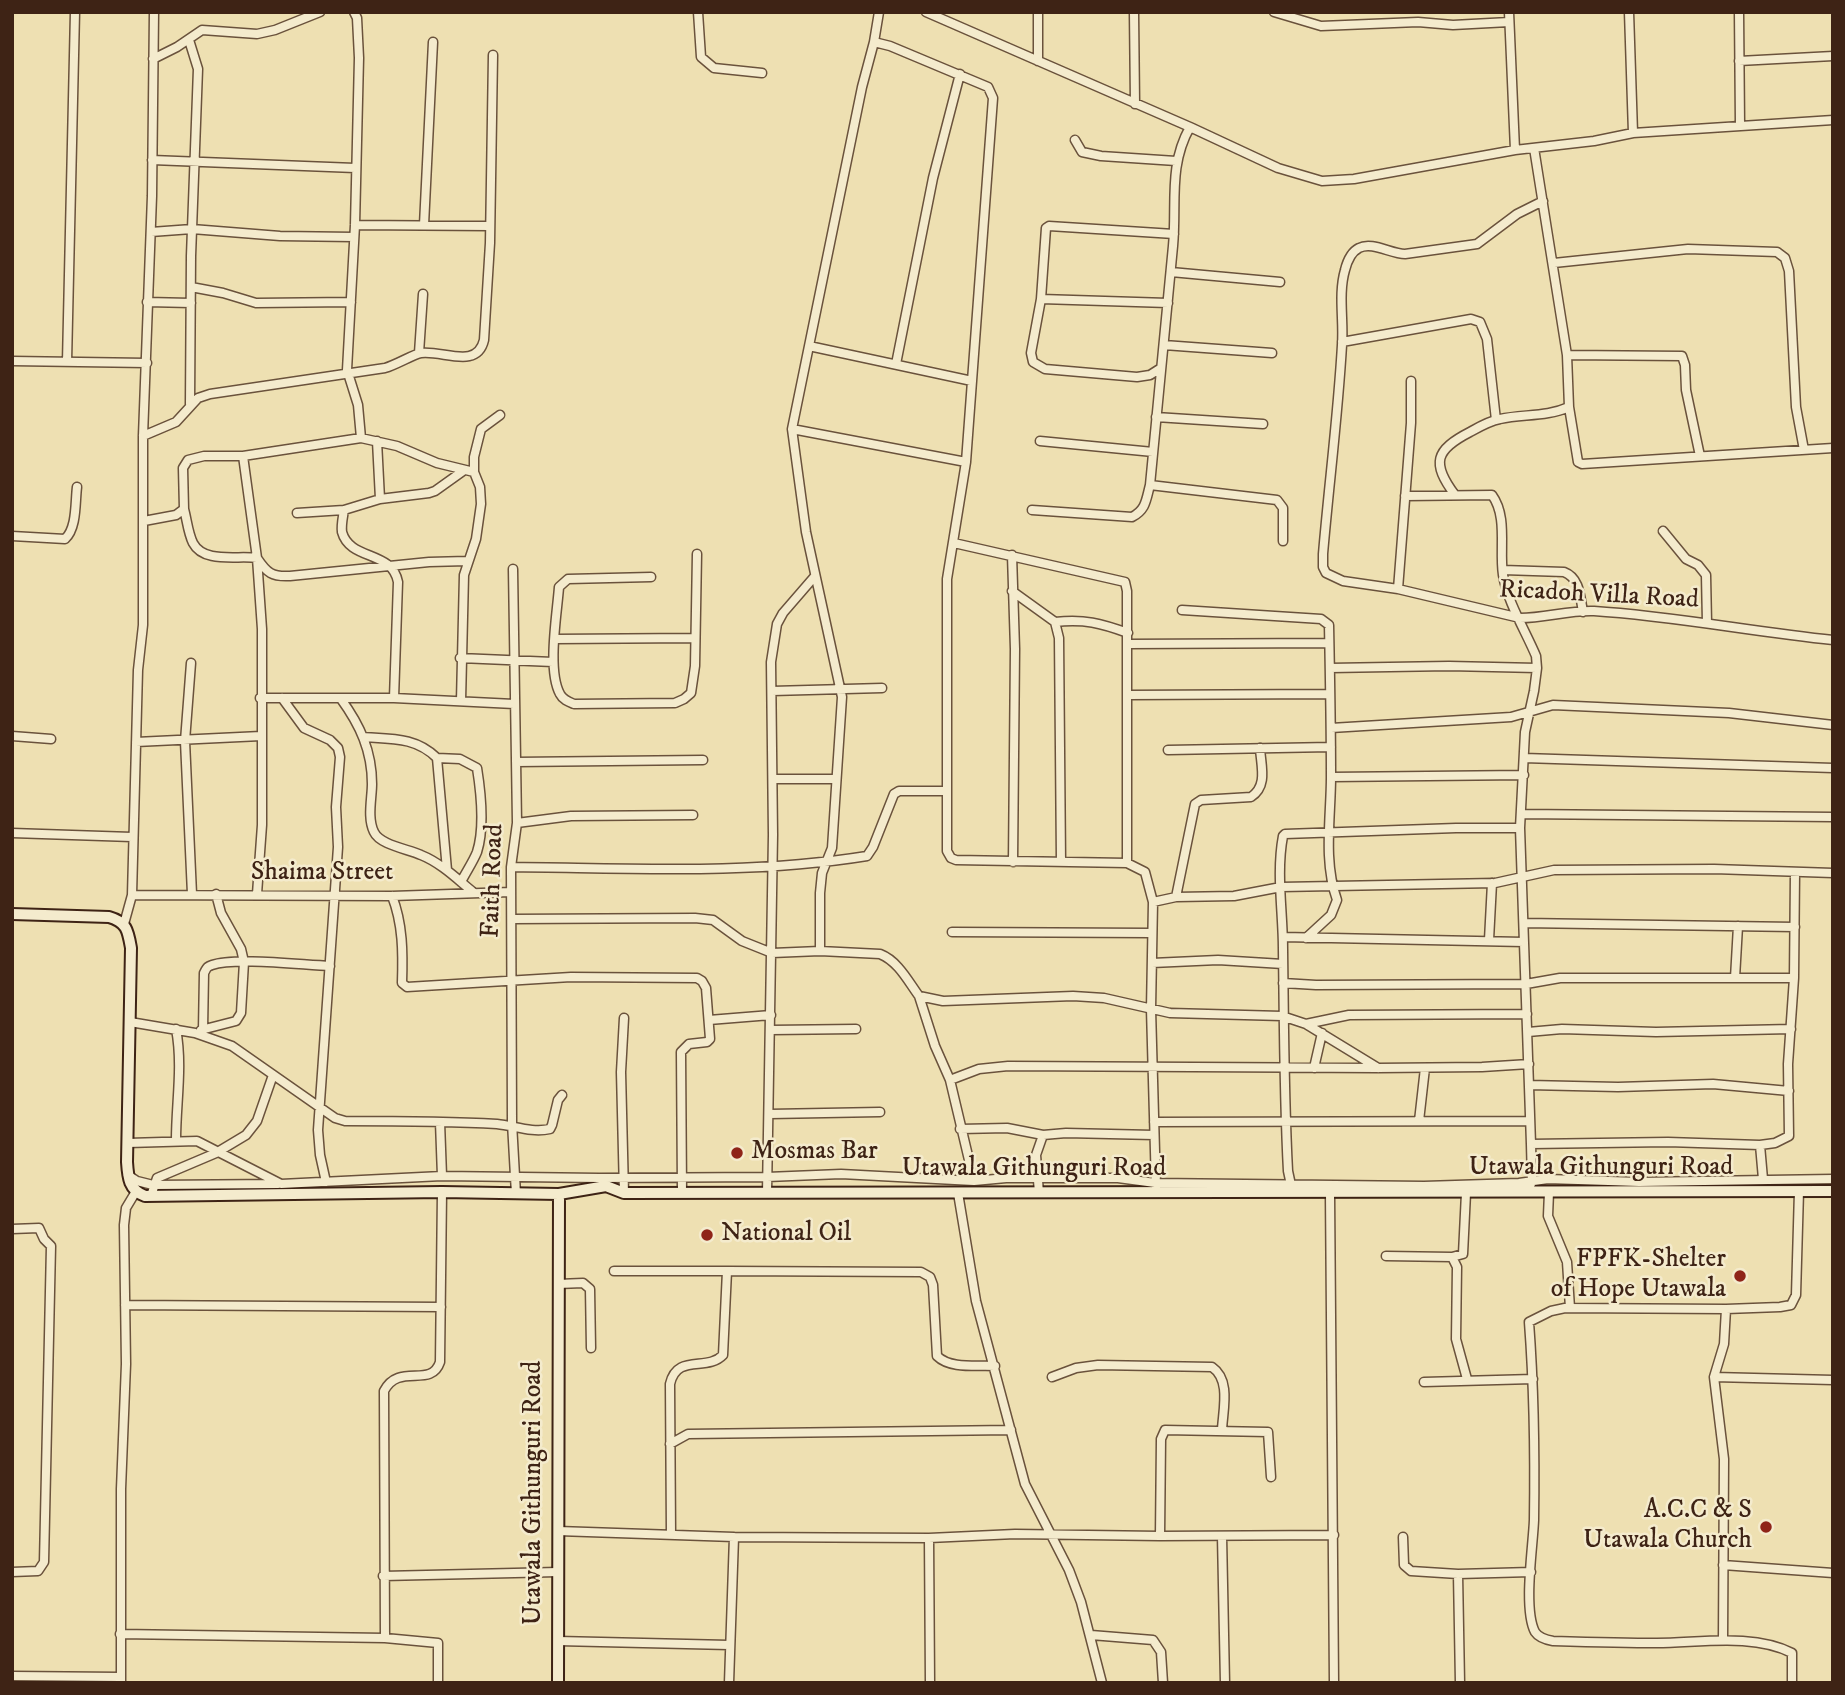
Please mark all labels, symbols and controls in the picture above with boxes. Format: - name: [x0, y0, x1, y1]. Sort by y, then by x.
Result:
- street label: Ricadoh Villa Road: [1498, 575, 1700, 617]
- street label: Faith Road: [476, 823, 512, 939]
- street label: Shaima Street: [251, 858, 393, 890]
- place label: Mosmas Bar: [751, 1137, 878, 1169]
- marker: Mosmas Bar: [729, 1145, 745, 1161]
- street label: Utawala Githunguri Road: [1469, 1153, 1733, 1185]
- street label: Utawala Githunguri Road: [902, 1154, 1166, 1186]
- place label: National Oil: [721, 1219, 851, 1251]
- marker: National Oil: [699, 1227, 715, 1243]
- place label: FPFK-Shelter of Hope Utawala: [1551, 1245, 1726, 1306]
- marker: FPFK-Shelter of Hope Utawala: [1732, 1268, 1748, 1284]
- street label: Utawala Githunguri Road: [519, 1361, 551, 1625]
- place label: A.C.C & S Utawala Church: [1583, 1496, 1752, 1558]
- marker: A.C.C & S Utawala Church: [1758, 1519, 1774, 1535]

